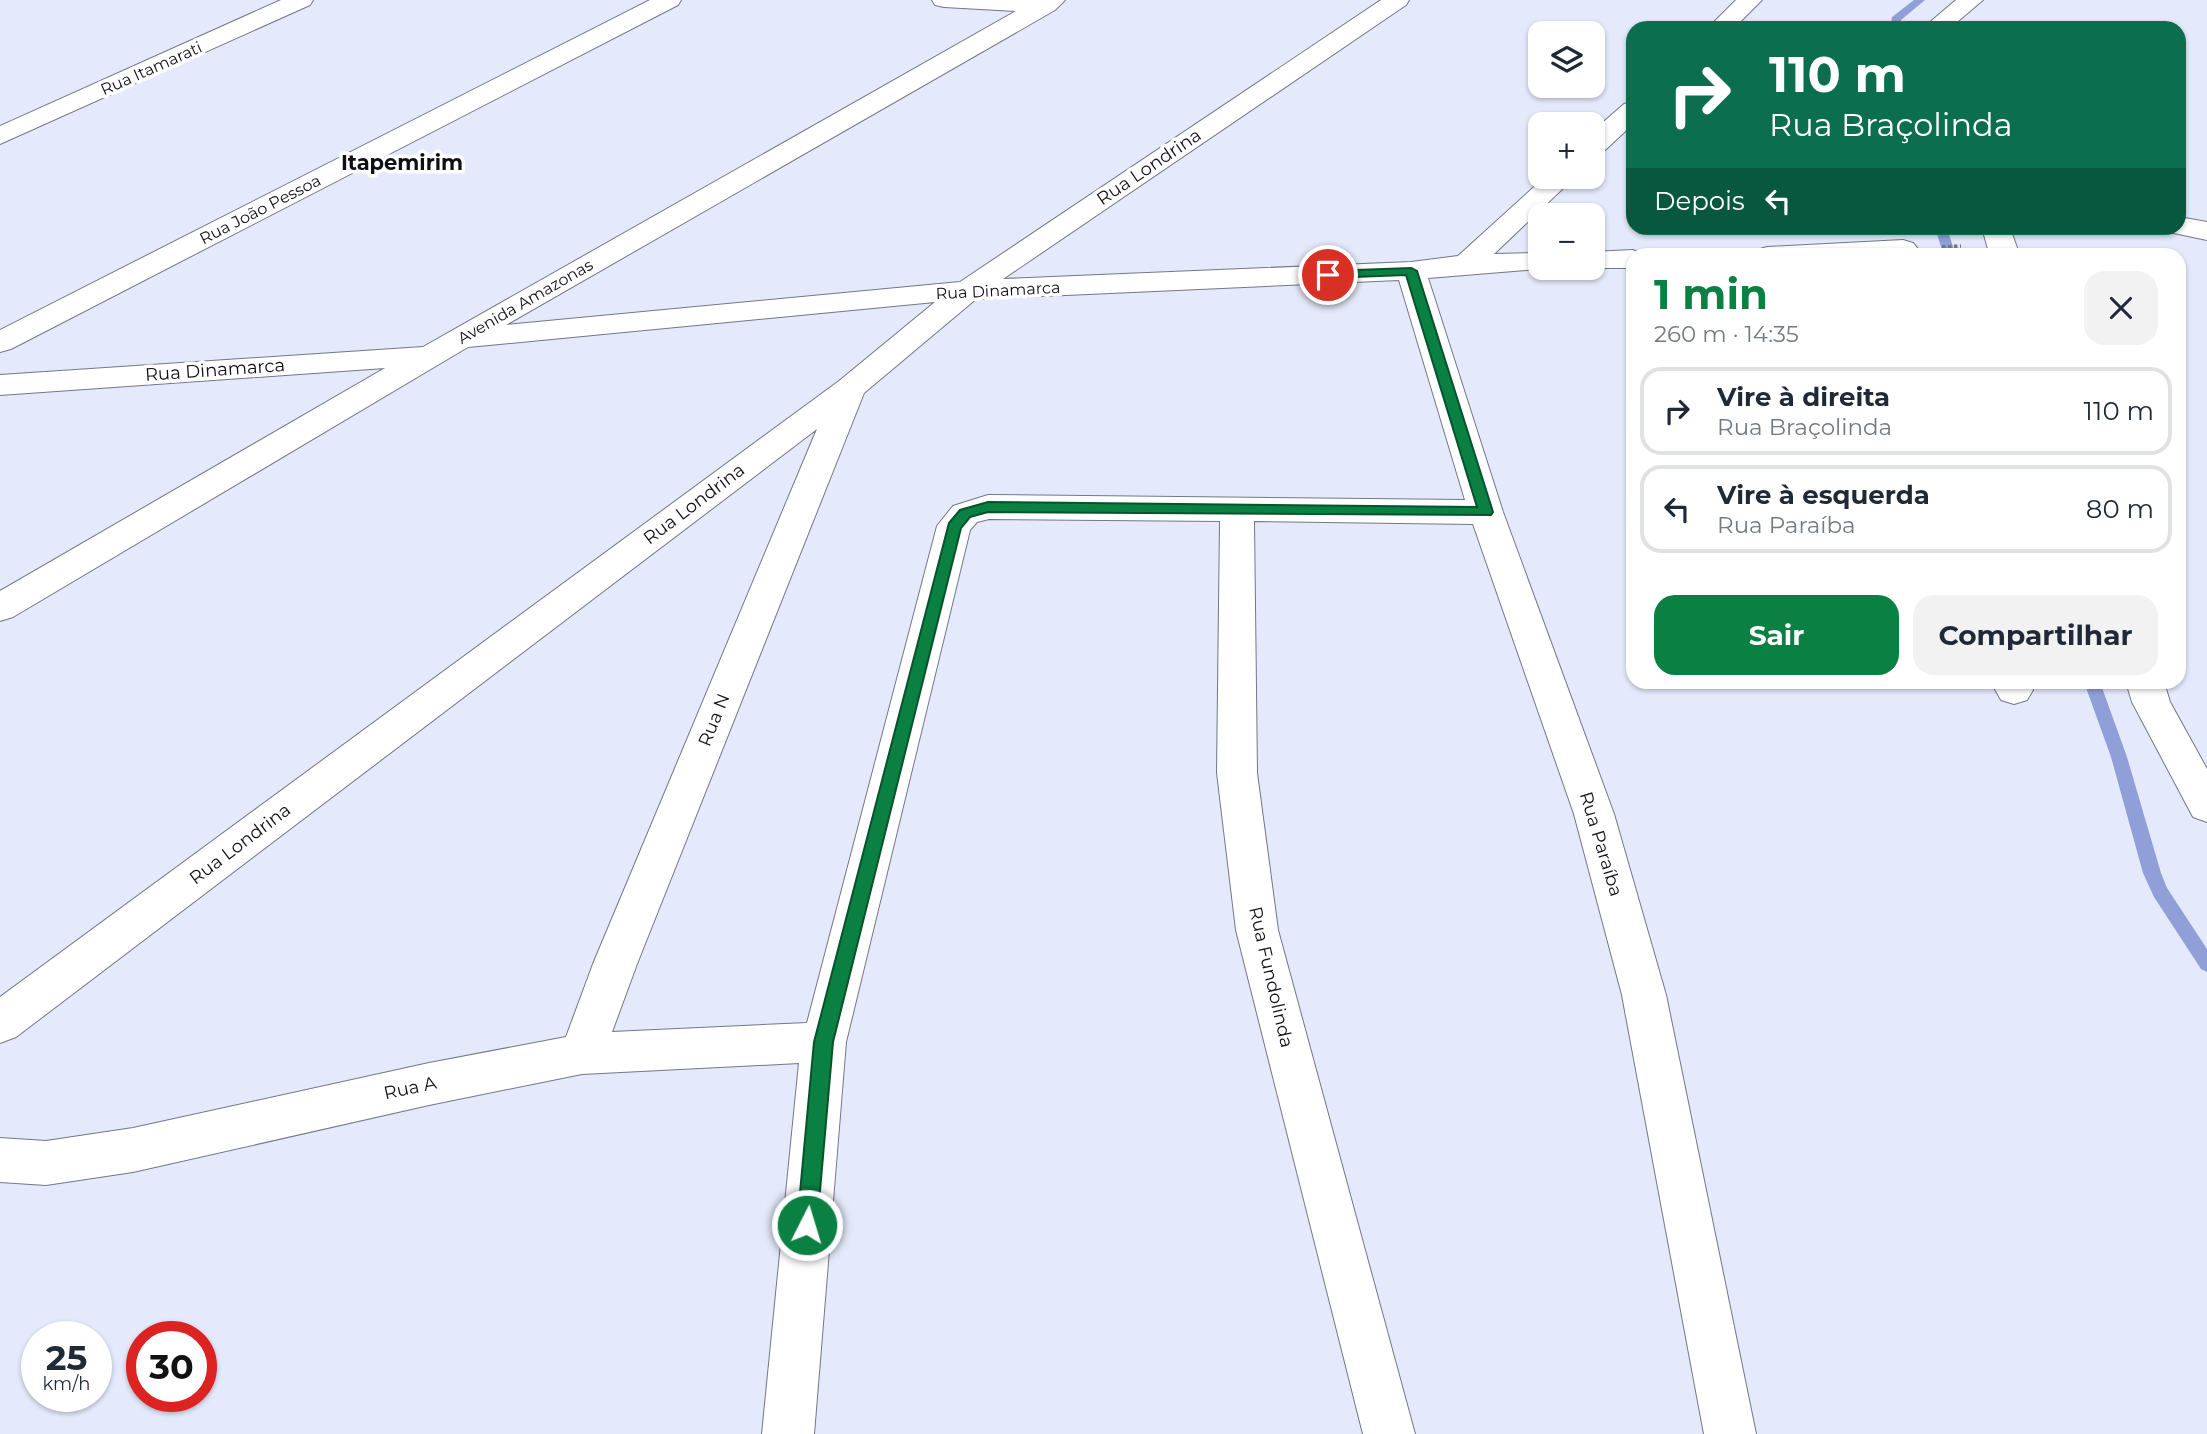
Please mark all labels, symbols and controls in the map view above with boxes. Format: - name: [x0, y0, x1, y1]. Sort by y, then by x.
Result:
- map controls: [1528, 21, 1605, 280]
- button: layers: [1528, 21, 1605, 98]
- street label: Rua Itamarati: [98, 38, 205, 99]
- text: 110 m: [1769, 45, 1906, 104]
- icon: right: [1654, 49, 1745, 140]
- text: Rua Braçolinda: [1769, 105, 2013, 144]
- button: +: [1528, 112, 1605, 189]
- street label: Rua Londrina: [1093, 124, 1205, 210]
- district label: Itapemirim: [341, 150, 463, 175]
- street label: Rua João Pessoa: [196, 171, 324, 248]
- icon: left: [1759, 182, 1797, 220]
- text: Depois: [1654, 185, 1745, 217]
- button: −: [1528, 203, 1605, 280]
- pin: [1298, 245, 1358, 305]
- street label: Avenida Amazonas: [454, 255, 596, 348]
- icon: arrive: [1309, 256, 1347, 294]
- text: 1 min: [1654, 268, 1768, 320]
- button: close: [2084, 271, 2158, 345]
- street label: Rua Dinamarca: [935, 278, 1061, 303]
- text: 260 m · 14:35: [1654, 320, 1799, 348]
- street label: Rua Dinamarca: [144, 354, 286, 386]
- text: Vire à direita: [1717, 381, 1890, 413]
- icon: right: [1658, 392, 1696, 430]
- text: 110 m: [2084, 395, 2154, 427]
- text: Rua Braçolinda: [1717, 413, 1892, 441]
- street label: Rua Londrina: [639, 459, 749, 549]
- text: Vire à esquerda: [1717, 479, 1930, 511]
- icon: left: [1658, 490, 1696, 528]
- text: 80 m: [2086, 493, 2154, 525]
- text: Rua Paraíba: [1717, 511, 1856, 539]
- button: Sair: [1654, 595, 1899, 675]
- button: Compartilhar: [1913, 595, 2158, 675]
- street label: Rua N: [693, 690, 735, 750]
- street label: Rua Paraíba: [1575, 789, 1627, 899]
- street label: Rua Londrina: [185, 799, 295, 889]
- street label: Rua Fundolinda: [1244, 904, 1298, 1050]
- street label: Rua A: [382, 1072, 438, 1104]
- position arrow: [770, 1188, 844, 1262]
- speed limit sign: 30: [126, 1321, 217, 1412]
- text: 25: [46, 1336, 87, 1379]
- text: km/h: [42, 1373, 91, 1395]

